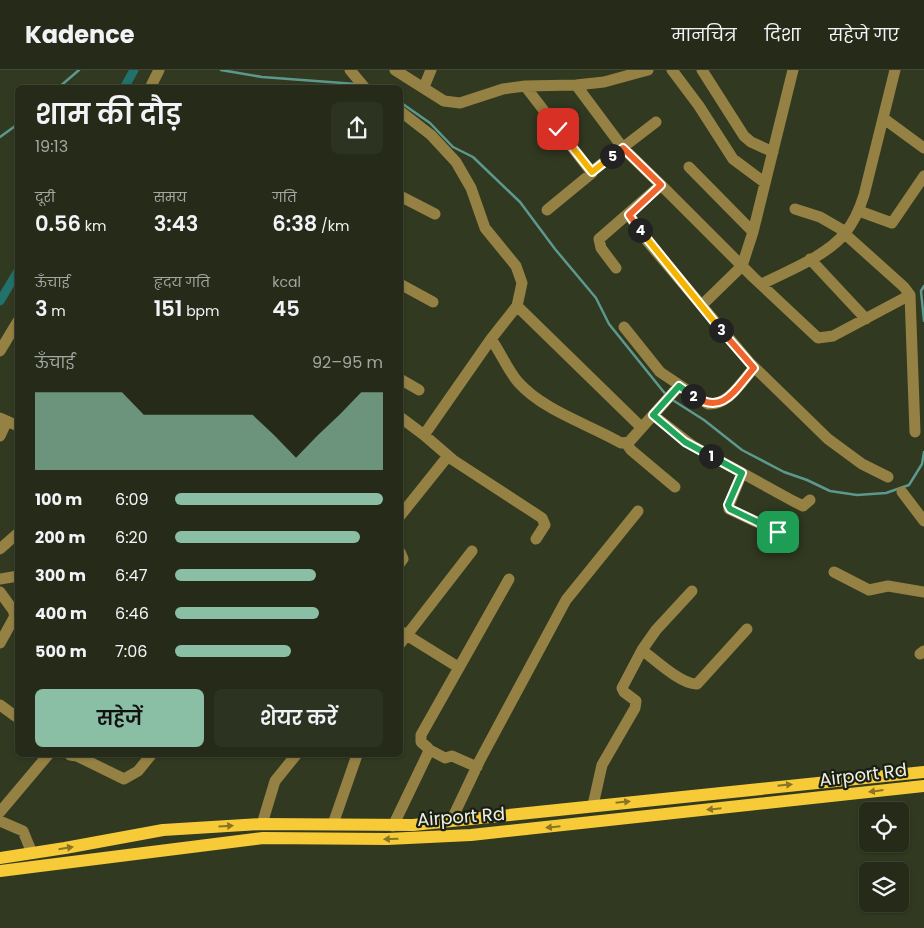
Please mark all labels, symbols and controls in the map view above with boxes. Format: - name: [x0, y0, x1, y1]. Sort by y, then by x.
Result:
- text: Kadence: [25, 18, 135, 51]
- text: मानचित्र: [672, 22, 736, 47]
- text: दिशा: [764, 22, 801, 47]
- text: सहेजे गए: [829, 22, 899, 47]
- text: शाम की दौड़: [35, 95, 181, 134]
- button: share: [331, 102, 383, 154]
- pin: [537, 108, 579, 150]
- icon: check: [544, 115, 572, 143]
- text: 19:13: [35, 135, 68, 158]
- pin: 5: [600, 144, 624, 168]
- text: 5: [608, 146, 617, 166]
- text: दूरी: [35, 187, 55, 207]
- text: समय: [154, 187, 186, 207]
- text: गति: [272, 187, 297, 207]
- text: 0.56: [35, 209, 81, 238]
- text: 3:43: [154, 209, 198, 238]
- text: 6:38: [272, 209, 317, 238]
- text: km: [81, 216, 106, 236]
- text: /km: [317, 216, 349, 236]
- pin: 4: [628, 218, 652, 242]
- text: 4: [636, 220, 645, 240]
- text: ऊँचाई: [35, 272, 70, 292]
- text: हृदय गति: [154, 272, 210, 292]
- text: kcal: [272, 272, 301, 292]
- text: 3: [35, 294, 48, 323]
- text: 151: [154, 294, 182, 323]
- text: 45: [272, 294, 300, 323]
- text: m: [48, 301, 66, 321]
- text: bpm: [182, 301, 219, 321]
- pin: 3: [708, 318, 734, 342]
- text: 3: [717, 320, 726, 340]
- text: ऊँचाई: [35, 351, 75, 374]
- text: 92–95 m: [312, 351, 383, 374]
- pin: 2: [680, 384, 706, 408]
- text: 2: [690, 386, 698, 406]
- pin: 1: [698, 444, 724, 468]
- text: 1: [709, 446, 714, 466]
- text: 100 m: [35, 488, 82, 511]
- text: 6:09: [115, 488, 149, 511]
- pin: [757, 511, 799, 553]
- icon: arrive: [764, 518, 792, 546]
- text: 200 m: [35, 526, 85, 549]
- text: 6:20: [115, 526, 148, 549]
- text: 300 m: [35, 564, 86, 587]
- text: 6:47: [115, 564, 147, 587]
- text: 400 m: [35, 602, 87, 625]
- text: 6:46: [115, 602, 149, 625]
- text: 500 m: [35, 640, 87, 663]
- text: 7:06: [115, 640, 147, 663]
- button: सहेजें: [35, 689, 204, 747]
- button: शेयर करें: [214, 689, 383, 747]
- street label: Airport Rd: [818, 757, 908, 792]
- one-way arrow: [777, 781, 793, 789]
- one-way arrow: [867, 788, 883, 796]
- one-way arrow: [615, 798, 631, 806]
- street label: Airport Rd: [416, 801, 506, 832]
- map controls: [859, 802, 909, 912]
- button: locate: [859, 802, 909, 852]
- one-way arrow: [706, 805, 722, 813]
- one-way arrow: [218, 821, 234, 829]
- one-way arrow: [544, 823, 560, 831]
- one-way arrow: [382, 835, 398, 843]
- one-way arrow: [58, 844, 74, 852]
- button: layers: [859, 862, 909, 912]

